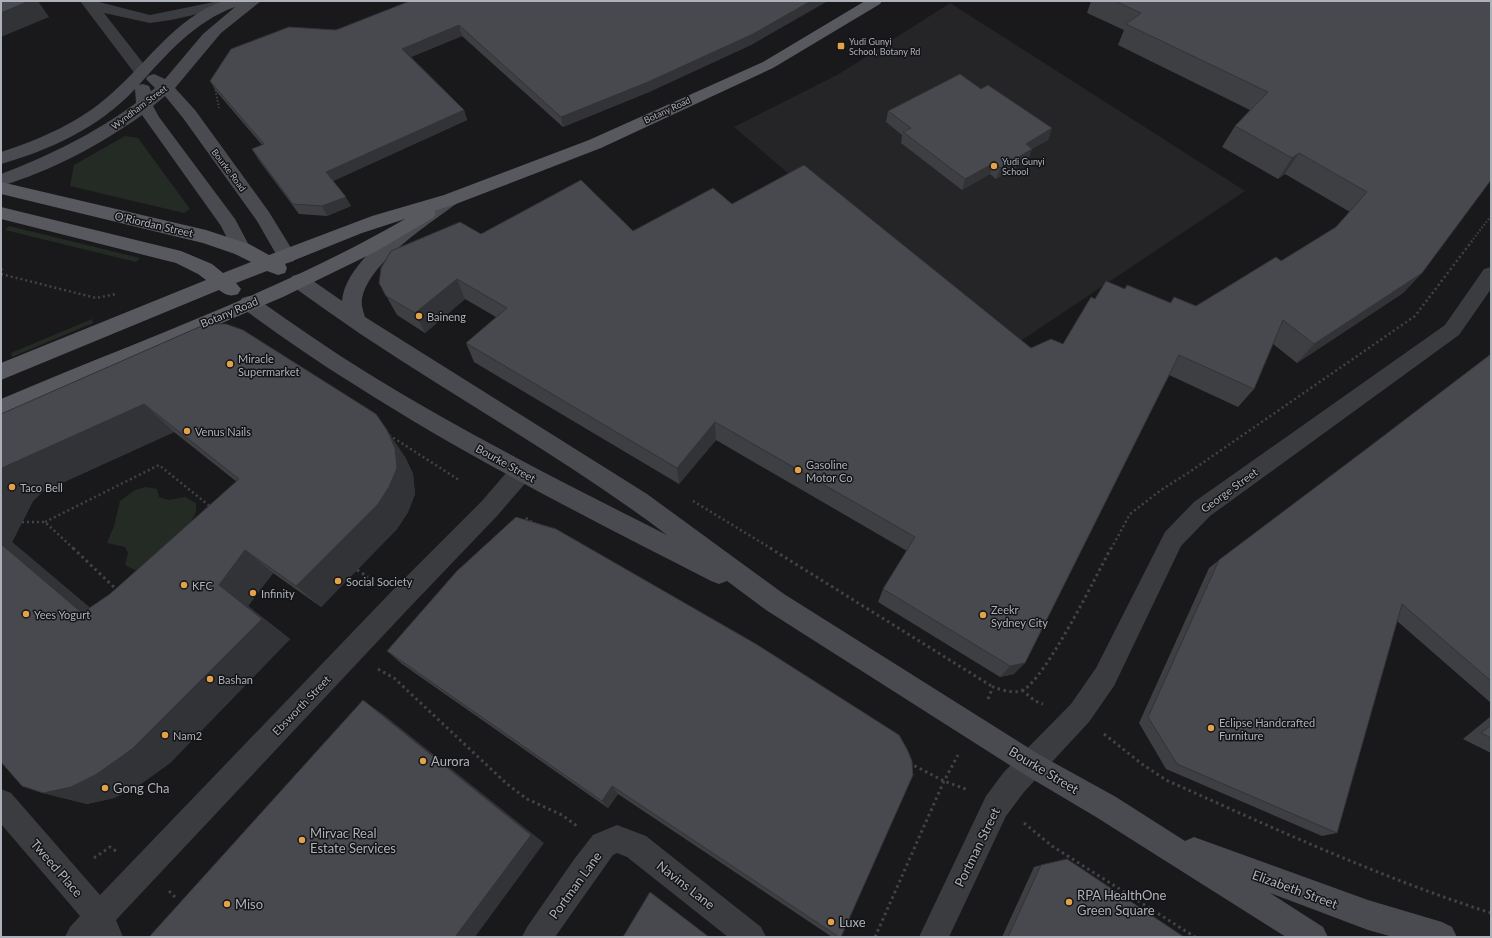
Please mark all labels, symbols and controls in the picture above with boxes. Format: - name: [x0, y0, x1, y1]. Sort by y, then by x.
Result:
- place label: Yudi Gunyi School, Botany Rd: [849, 36, 920, 57]
- marker: Yudi Gunyi School, Botany Rd: [836, 41, 846, 51]
- street label: Wyndham Street: [109, 82, 170, 131]
- street label: Botany Road: [642, 94, 692, 126]
- street label: Bourke Road: [209, 147, 249, 193]
- place label: Yudi Gunyi School: [1002, 156, 1045, 177]
- marker: Yudi Gunyi School: [989, 161, 999, 171]
- street label: O'Riordan Street: [114, 209, 195, 239]
- street label: Botany Road: [198, 294, 260, 330]
- place label: Baineng: [427, 310, 466, 323]
- marker: Baineng: [414, 311, 424, 321]
- place label: Miracle Supermarket: [238, 352, 300, 378]
- marker: Miracle Supermarket: [225, 359, 235, 369]
- place label: Venus Nails: [195, 425, 251, 438]
- marker: Venus Nails: [182, 426, 192, 436]
- street label: Bourke Street: [474, 441, 538, 485]
- place label: Gasoline Motor Co: [806, 458, 852, 484]
- marker: Gasoline Motor Co: [793, 465, 803, 475]
- street label: George Street: [1198, 465, 1260, 515]
- place label: Taco Bell: [20, 481, 63, 494]
- marker: Taco Bell: [7, 482, 17, 492]
- place label: Social Society: [346, 575, 413, 588]
- marker: Social Society: [333, 576, 343, 586]
- place label: KFC: [192, 579, 213, 592]
- marker: KFC: [179, 580, 189, 590]
- place label: Infinity: [261, 587, 295, 600]
- marker: Infinity: [248, 588, 258, 598]
- place label: Zeekr Sydney City: [991, 603, 1048, 629]
- place label: Yees Yogurt: [34, 608, 90, 621]
- marker: Yees Yogurt: [21, 609, 31, 619]
- marker: Zeekr Sydney City: [978, 610, 988, 620]
- street label: Ebsworth Street: [269, 672, 333, 738]
- place label: Bashan: [218, 673, 253, 686]
- marker: Bashan: [205, 674, 215, 684]
- place label: Eclipse Handcrafted Furniture: [1219, 716, 1315, 742]
- marker: Eclipse Handcrafted Furniture: [1206, 723, 1216, 733]
- place label: Nam2: [173, 729, 202, 742]
- marker: Nam2: [160, 730, 170, 740]
- street label: Bourke Street: [1006, 743, 1082, 797]
- place label: Aurora: [431, 753, 470, 769]
- marker: Aurora: [418, 756, 428, 766]
- place label: Gong Cha: [113, 780, 170, 796]
- marker: Gong Cha: [100, 783, 110, 793]
- street label: Portman Street: [951, 804, 1003, 889]
- place label: Mirvac Real Estate Services: [310, 825, 396, 856]
- marker: Mirvac Real Estate Services: [297, 835, 307, 845]
- street label: Tweed Place: [28, 836, 86, 900]
- street label: Portman Lane: [545, 848, 605, 922]
- street label: Navins Lane: [654, 857, 718, 913]
- street label: Elizabeth Street: [1250, 866, 1340, 912]
- place label: RPA HealthOne Green Square: [1077, 887, 1166, 918]
- place label: Miso: [235, 896, 263, 912]
- marker: RPA HealthOne Green Square: [1064, 897, 1074, 907]
- marker: Miso: [222, 899, 232, 909]
- place label: Luxe: [839, 914, 866, 930]
- marker: Luxe: [826, 917, 836, 927]

